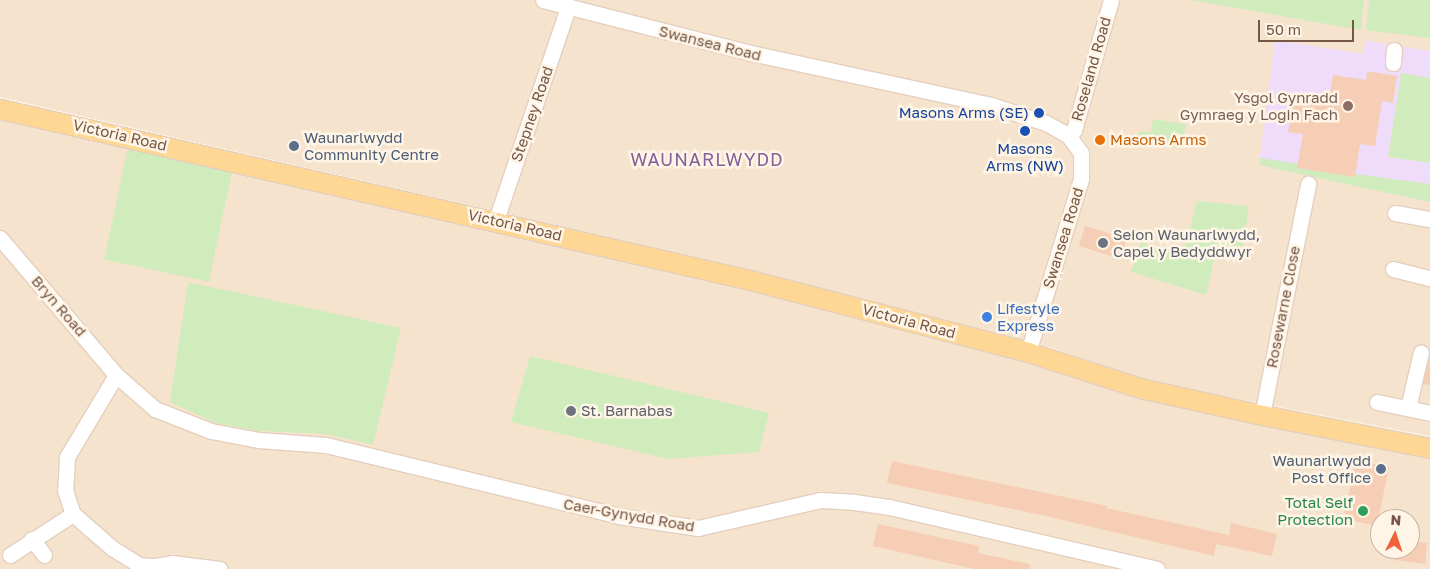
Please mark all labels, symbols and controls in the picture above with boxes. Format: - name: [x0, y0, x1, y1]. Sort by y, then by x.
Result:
- scale bar: [1260, 10, 1356, 42]
- street label: Roseland Road: [1067, 15, 1115, 123]
- text: 50 m: [1266, 20, 1301, 38]
- street label: Swansea Road: [657, 22, 763, 64]
- street label: Stepney Road: [507, 64, 557, 164]
- place label: Ysgol Gynradd Gymraeg y Login Fach: [1180, 88, 1338, 123]
- marker: Ysgol Gynradd Gymraeg y Login Fach: [1342, 100, 1354, 112]
- place label: Masons Arms (SE): [899, 104, 1029, 122]
- marker: Masons Arms (SE): [1033, 107, 1045, 119]
- street label: Victoria Road: [71, 115, 169, 155]
- marker: Masons Arms (NW): [1019, 125, 1031, 137]
- place label: Waunarlwydd Community Centre: [304, 128, 439, 163]
- place label: Masons Arms: [1110, 131, 1206, 149]
- marker: Masons Arms: [1094, 134, 1106, 146]
- place label: Masons Arms (NW): [986, 139, 1064, 174]
- marker: Waunarlwydd Community Centre: [288, 140, 300, 152]
- district label: WAUNARLWYDD: [629, 148, 785, 170]
- street label: Swansea Road: [1039, 185, 1087, 291]
- street label: Victoria Road: [466, 205, 564, 245]
- place label: Seion Waunarlwydd, Capel y Bedyddwyr: [1113, 225, 1260, 260]
- marker: Seion Waunarlwydd, Capel y Bedyddwyr: [1097, 237, 1109, 249]
- street label: Rosewarne Close: [1262, 244, 1304, 370]
- street label: Bryn Road: [28, 272, 90, 340]
- place label: Lifestyle Express: [997, 299, 1060, 334]
- street label: Victoria Road: [860, 300, 958, 342]
- marker: Lifestyle Express: [981, 311, 993, 323]
- place label: St. Barnabas: [581, 402, 673, 420]
- marker: St. Barnabas: [565, 405, 577, 417]
- place label: Waunarlwydd Post Office: [1272, 451, 1371, 486]
- marker: Waunarlwydd Post Office: [1375, 463, 1387, 475]
- place label: Total Self Protection: [1277, 493, 1353, 528]
- street label: Caer-Gynydd Road: [562, 495, 696, 535]
- marker: Total Self Protection: [1357, 505, 1369, 517]
- north arrow: [1370, 509, 1420, 559]
- text: N: [1390, 511, 1402, 528]

